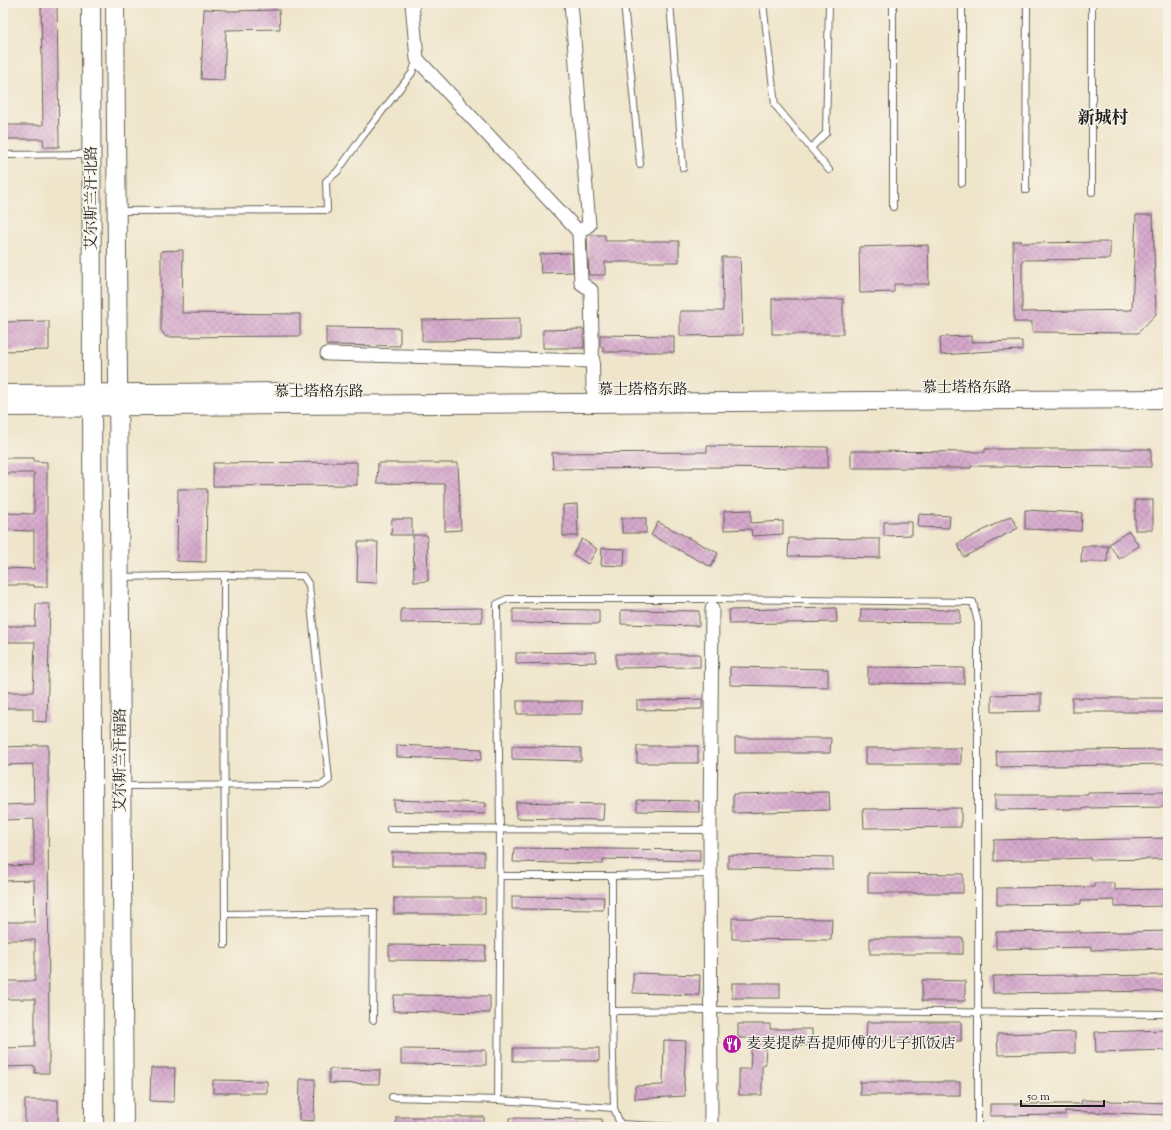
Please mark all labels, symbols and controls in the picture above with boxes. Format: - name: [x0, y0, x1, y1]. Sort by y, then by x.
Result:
- district label: 新城村: [1078, 107, 1129, 131]
- street label: 艾尔斯兰汗北路: [82, 145, 103, 251]
- street label: 慕士塔格东路: [922, 378, 1012, 399]
- street label: 慕士塔格东路: [598, 380, 688, 401]
- street label: 慕士塔格东路: [274, 382, 364, 403]
- street label: 艾尔斯兰汗南路: [111, 707, 132, 813]
- restaurant icon: 麦麦提萨吾提师傅的儿子抓饭店: [721, 1033, 743, 1055]
- place label: 麦麦提萨吾提师傅的儿子抓饭店: [746, 1034, 956, 1055]
- scale bar: [1021, 1082, 1104, 1108]
- text: 50 m: [1026, 1088, 1050, 1106]

